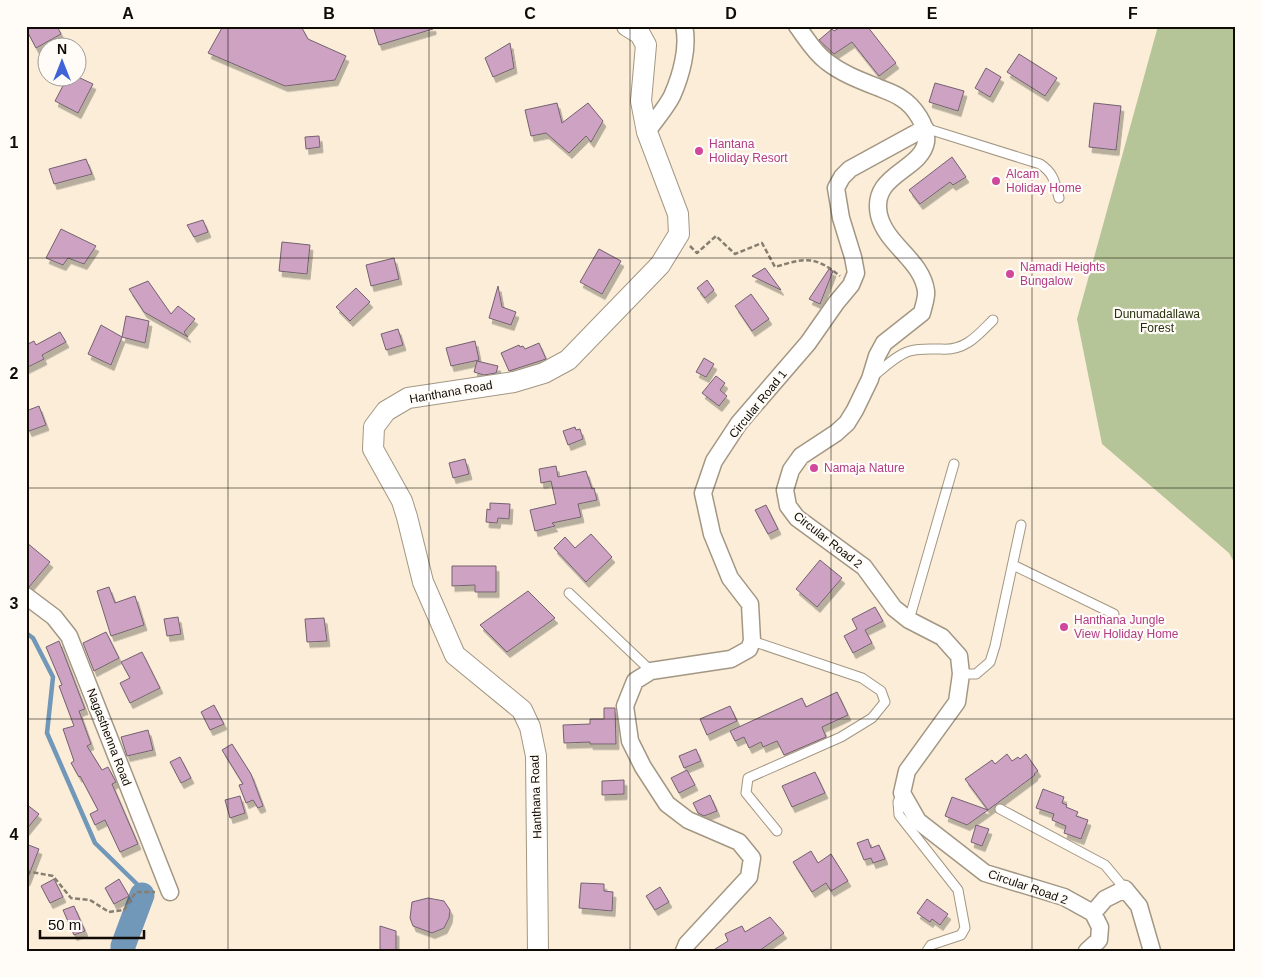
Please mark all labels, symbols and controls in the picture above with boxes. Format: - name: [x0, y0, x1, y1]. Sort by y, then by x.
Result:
- text: A: [122, 5, 134, 22]
- text: B: [323, 5, 335, 22]
- text: C: [524, 5, 536, 22]
- text: D: [725, 5, 737, 22]
- text: E: [927, 5, 938, 22]
- text: F: [1128, 5, 1138, 22]
- north arrow: [38, 38, 88, 88]
- text: N: [57, 41, 67, 57]
- text: 1: [10, 134, 19, 151]
- place label: Hantana Holiday Resort: [709, 137, 788, 165]
- marker: Hantana Holiday Resort: [693, 145, 705, 157]
- place label: Alcam Holiday Home: [1006, 167, 1082, 195]
- marker: Alcam Holiday Home: [990, 175, 1002, 187]
- place label: Namadi Heights Bungalow: [1020, 260, 1105, 288]
- marker: Namadi Heights Bungalow: [1004, 268, 1016, 280]
- park label: Dunumadallawa Forest: [1114, 307, 1200, 335]
- text: 2: [10, 365, 19, 382]
- street label: Circular Road 1: [726, 367, 790, 441]
- street label: Hanthana Road: [408, 378, 494, 406]
- place label: Namaja Nature: [824, 461, 905, 475]
- marker: Namaja Nature: [808, 462, 820, 474]
- street label: Circular Road 2: [791, 509, 865, 571]
- text: 3: [10, 595, 19, 612]
- place label: Hanthana Jungle View Holiday Home: [1074, 613, 1179, 641]
- marker: Hanthana Jungle View Holiday Home: [1058, 621, 1070, 633]
- street label: Nagasthenna Road: [84, 686, 134, 788]
- street label: Hanthana Road: [528, 755, 544, 839]
- text: 4: [10, 826, 19, 843]
- street label: Circular Road 2: [986, 867, 1070, 907]
- scale bar: [40, 907, 144, 939]
- text: 50 m: [48, 916, 81, 933]

